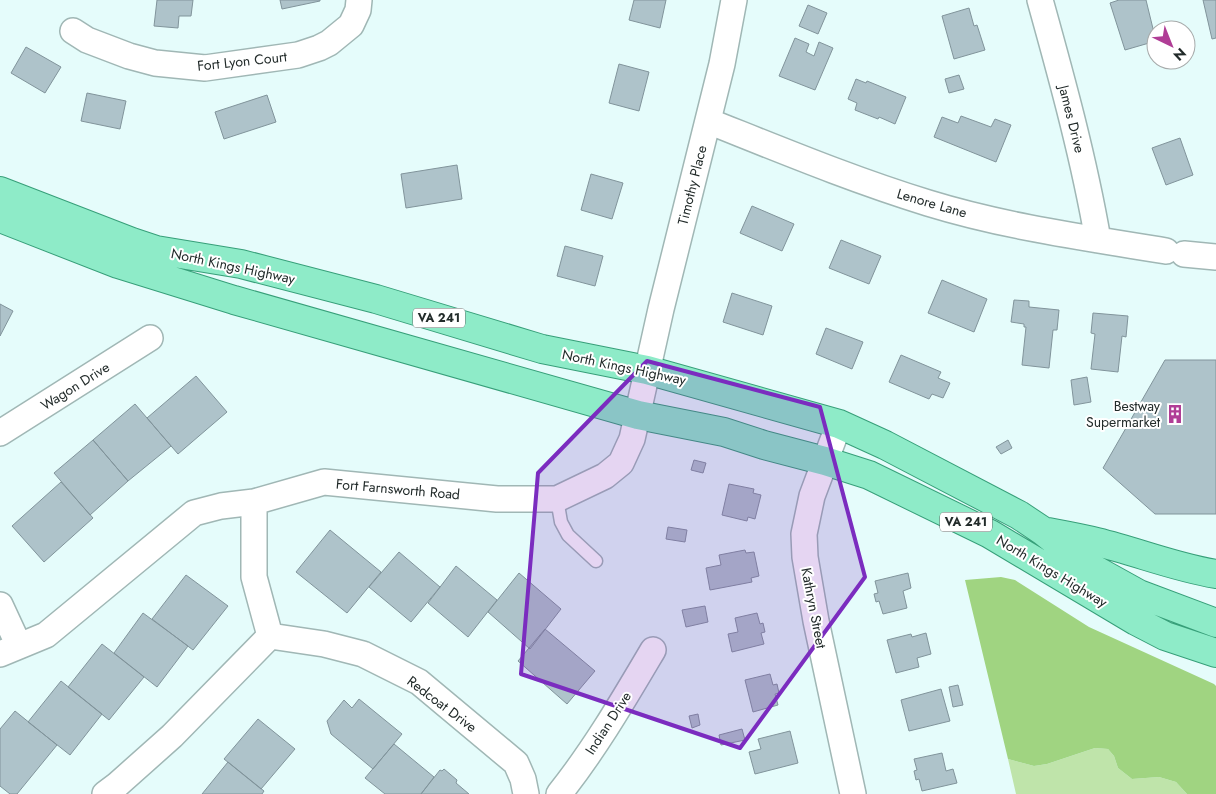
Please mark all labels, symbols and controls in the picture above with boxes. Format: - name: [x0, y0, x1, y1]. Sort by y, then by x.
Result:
- north arrow: [1146, 20, 1196, 70]
- text: N: [1169, 43, 1191, 66]
- street label: Fort Lyon Court: [196, 46, 288, 76]
- street label: James Drive: [1053, 81, 1090, 155]
- street label: Timothy Place: [672, 143, 712, 227]
- street label: Lenore Lane: [895, 183, 969, 223]
- street label: North Kings Highway: [169, 243, 298, 289]
- road number: VA 241: [413, 308, 465, 328]
- street label: North Kings Highway: [560, 344, 689, 390]
- street label: Wagon Drive: [37, 357, 113, 415]
- place label: Bestway Supermarket: [1086, 396, 1161, 432]
- building icon: Bestway Supermarket: [1164, 403, 1186, 425]
- street label: Fort Farnsworth Road: [335, 474, 461, 504]
- road number: VA 241: [940, 512, 992, 532]
- street label: North Kings Highway: [993, 530, 1112, 612]
- street label: Kathryn Street: [796, 566, 832, 651]
- street label: Redcoat Drive: [403, 671, 481, 737]
- street label: Indian Drive: [580, 687, 636, 759]

